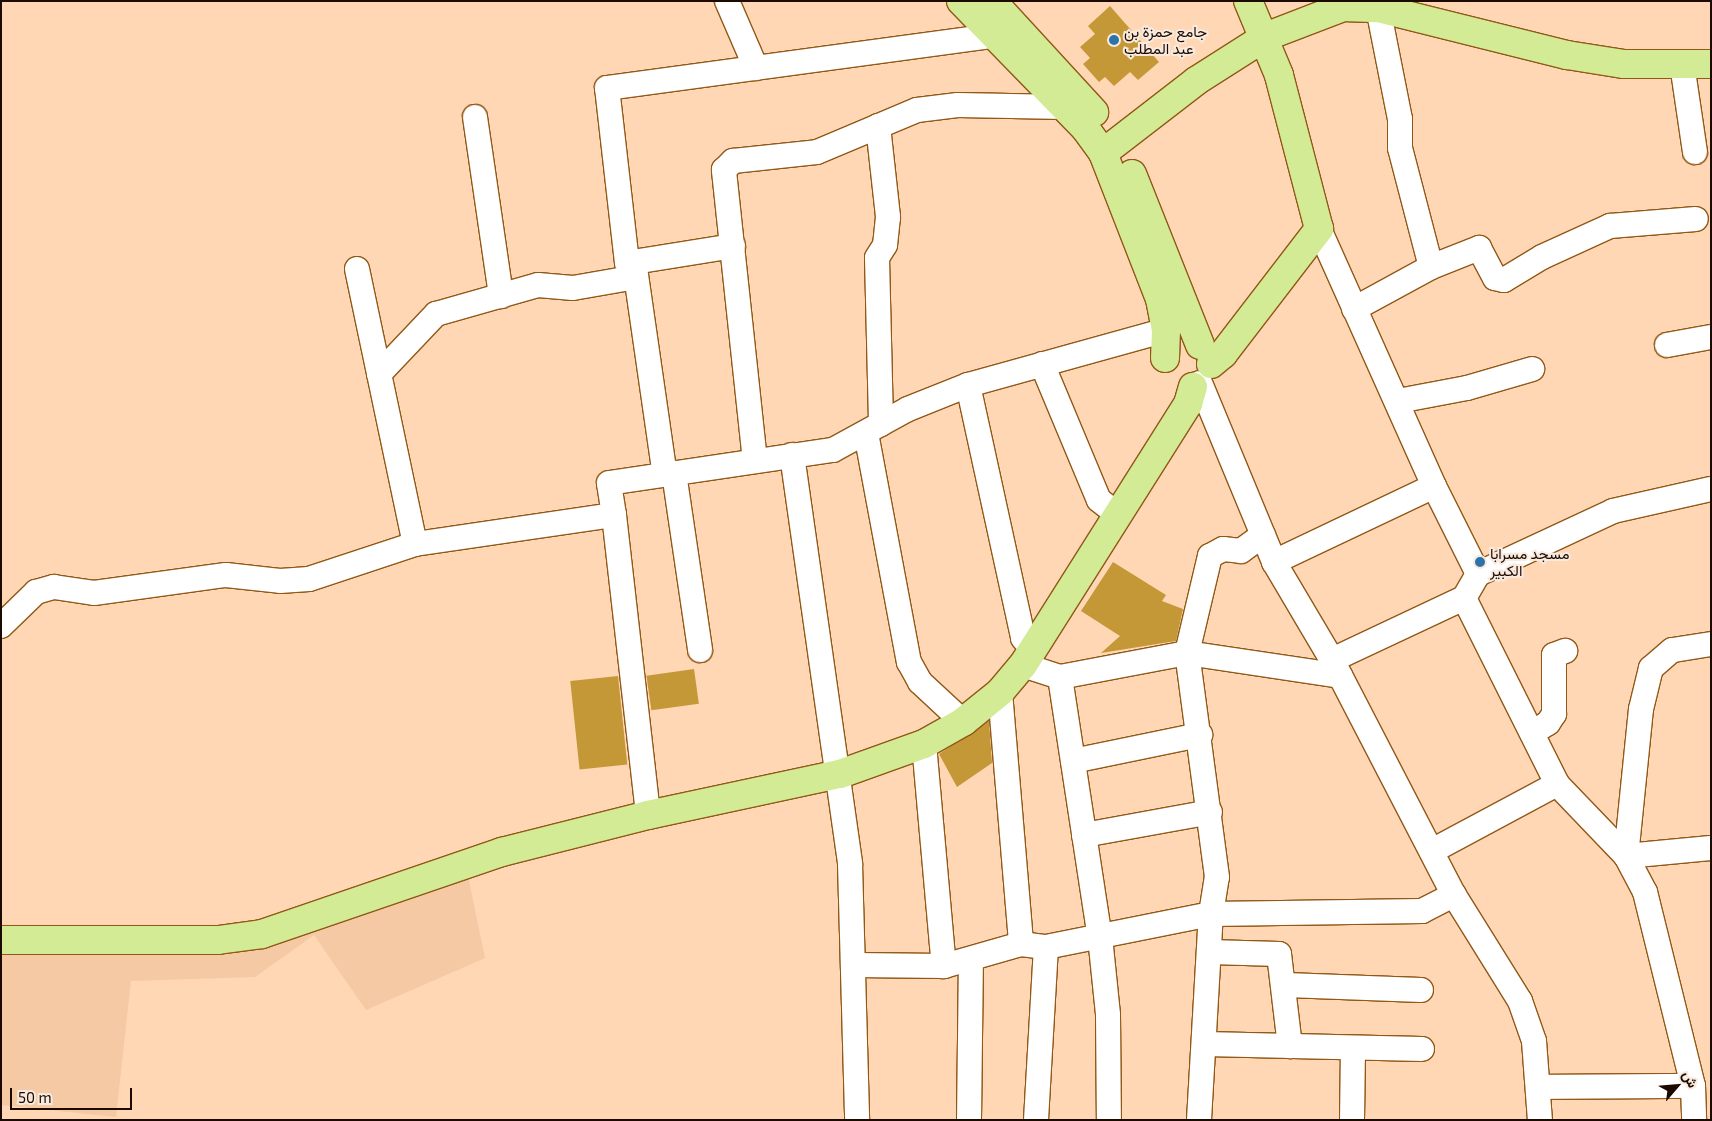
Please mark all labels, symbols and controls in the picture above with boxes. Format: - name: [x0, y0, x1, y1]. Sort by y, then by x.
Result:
- place label: جامع حمزة بن عبد المطلب: [1124, 22, 1207, 57]
- marker: جامع حمزة بن عبد المطلب: [1108, 34, 1120, 46]
- place label: مسجد مسرابا الكبير: [1490, 544, 1569, 579]
- marker: مسجد مسرابا الكبير: [1474, 556, 1486, 568]
- north arrow: [1652, 1061, 1702, 1111]
- text: ش: [1679, 1068, 1702, 1090]
- scale bar: [12, 1078, 135, 1110]
- text: 50 m: [18, 1088, 52, 1106]

